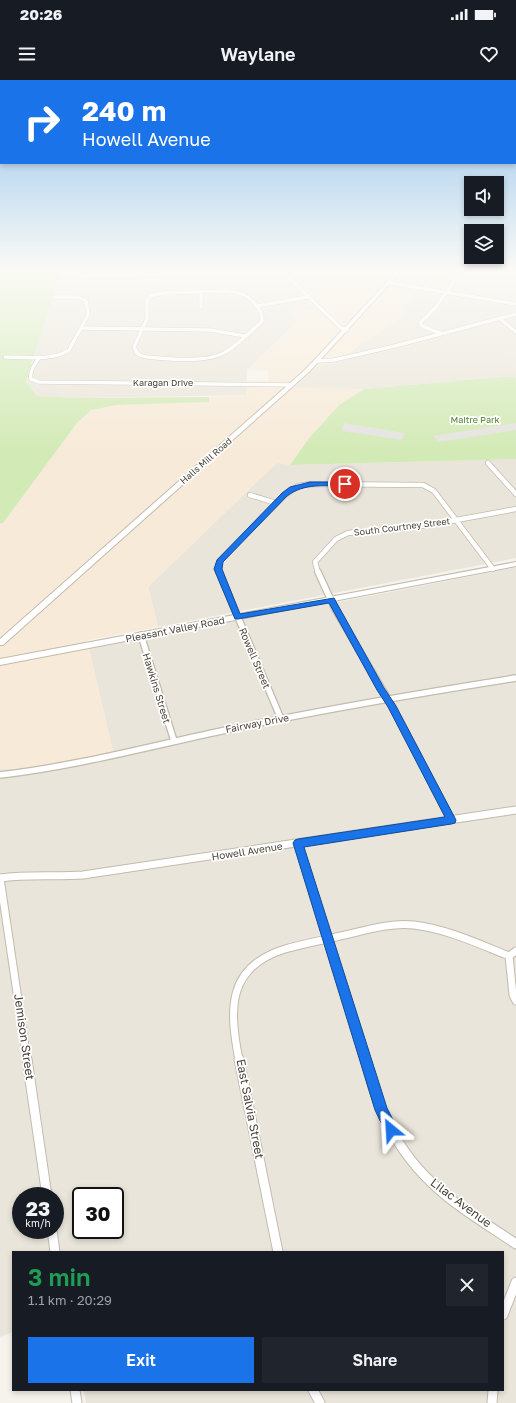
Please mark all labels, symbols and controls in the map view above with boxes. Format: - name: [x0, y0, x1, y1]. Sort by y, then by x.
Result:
- text: 20:26: [20, 5, 62, 23]
- icon: menu: [16, 43, 38, 65]
- text: Waylane: [220, 43, 296, 65]
- icon: heart: [478, 43, 500, 65]
- text: 240 m: [82, 94, 166, 127]
- icon: right: [16, 96, 68, 148]
- text: Howell Avenue: [82, 128, 211, 150]
- map controls: [464, 176, 504, 264]
- button: sound: [464, 176, 504, 216]
- button: layers: [464, 224, 504, 264]
- street label: Karagan Drive: [133, 377, 193, 388]
- park label: Maitre Park: [450, 414, 500, 425]
- street label: Halls Mill Road: [178, 435, 234, 486]
- pin: [328, 467, 362, 501]
- icon: arrive: [334, 473, 356, 495]
- street label: South Courtney Street: [353, 515, 451, 538]
- street label: Pleasant Valley Road: [124, 613, 226, 645]
- street label: Rowell Street: [237, 626, 273, 690]
- street label: Hawkins Street: [141, 651, 173, 725]
- street label: Fairway Drive: [224, 711, 290, 735]
- street label: Howell Avenue: [211, 839, 283, 863]
- street label: Jemison Street: [11, 993, 38, 1081]
- street label: East Salvia Street: [233, 1058, 268, 1160]
- position arrow: [370, 1109, 412, 1151]
- street label: Lilac Avenue: [428, 1175, 495, 1230]
- speed limit sign: 30: [72, 1187, 124, 1239]
- text: 23: [26, 1196, 50, 1220]
- text: km/h: [25, 1217, 51, 1229]
- text: 3 min: [28, 1262, 91, 1291]
- button: close: [446, 1264, 488, 1306]
- text: 1.1 km · 20:29: [28, 1292, 112, 1308]
- button: Exit: [28, 1337, 254, 1383]
- button: Share: [262, 1337, 488, 1383]

